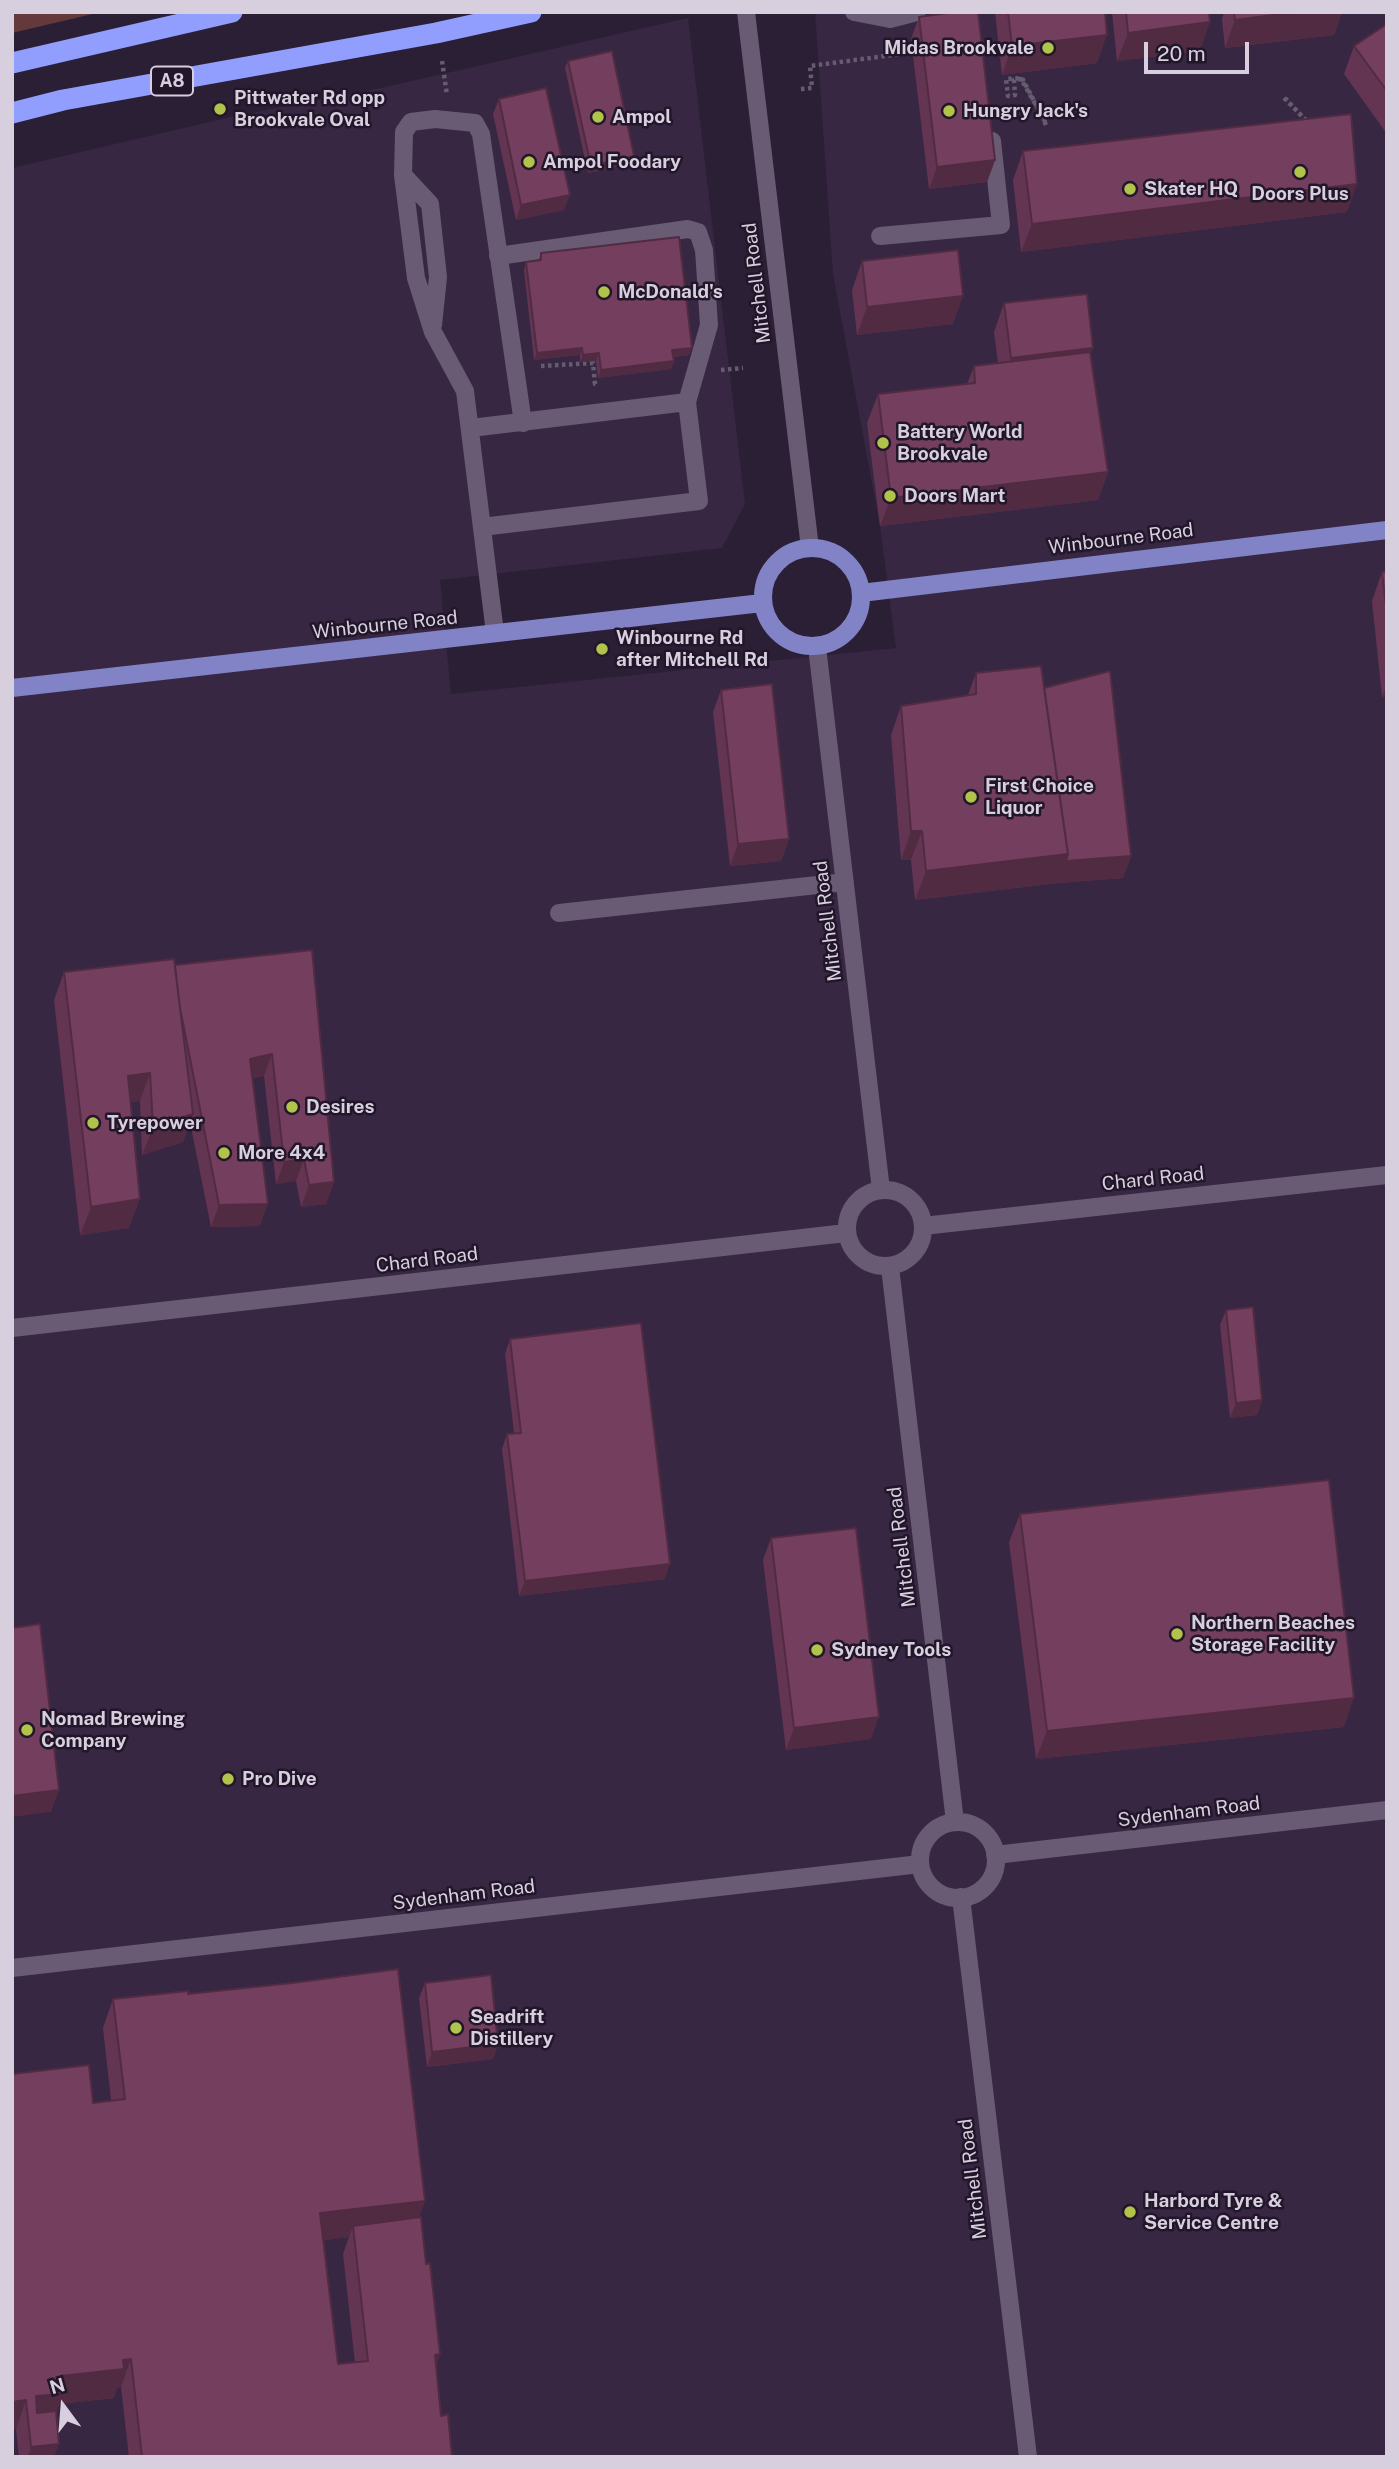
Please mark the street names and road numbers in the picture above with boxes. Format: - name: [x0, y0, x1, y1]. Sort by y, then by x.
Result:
- road number: A8: [151, 66, 193, 96]
- street label: Mitchell Road: [738, 221, 776, 345]
- street label: Winbourne Road: [1047, 519, 1195, 559]
- street label: Winbourne Road: [311, 606, 459, 644]
- street label: Mitchell Road: [809, 859, 847, 983]
- street label: Chard Road: [1101, 1162, 1205, 1196]
- street label: Chard Road: [375, 1242, 479, 1278]
- street label: Mitchell Road: [883, 1485, 921, 1609]
- street label: Sydenham Road: [1116, 1792, 1262, 1832]
- street label: Sydenham Road: [391, 1875, 537, 1915]
- street label: Mitchell Road: [954, 2117, 992, 2241]

